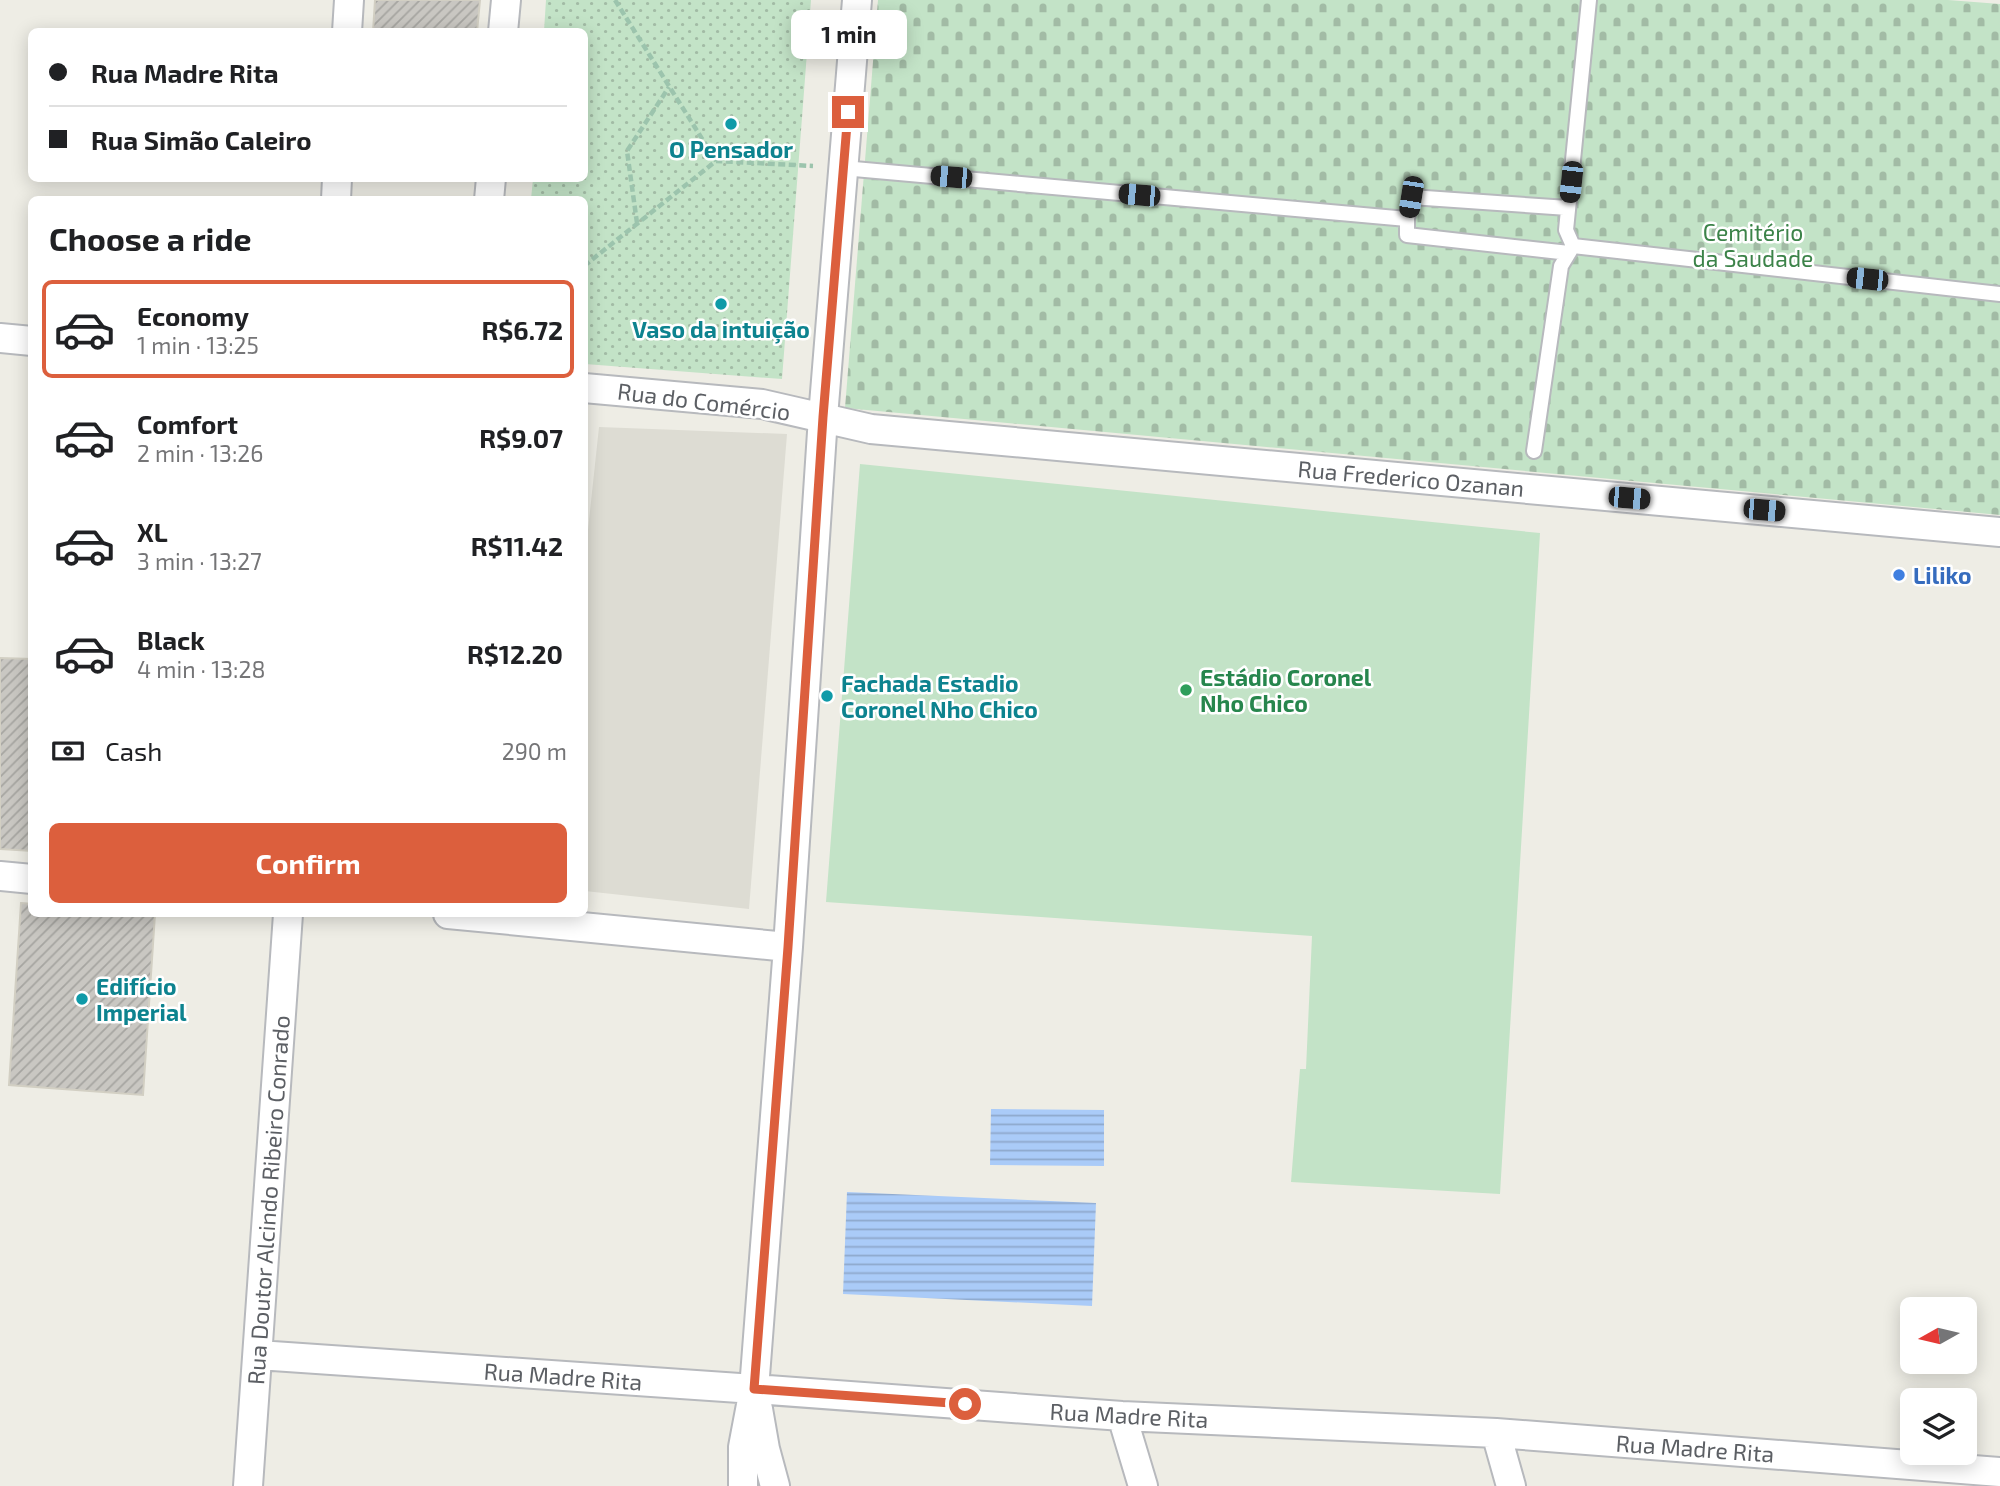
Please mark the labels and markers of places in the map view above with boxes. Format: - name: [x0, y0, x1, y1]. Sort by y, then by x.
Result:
- marker: O Pensador: [723, 116, 739, 132]
- place label: O Pensador: [669, 135, 793, 163]
- marker: Vaso da intuição: [713, 296, 729, 312]
- place label: Vaso da intuição: [632, 315, 810, 344]
- place label: Liliko: [1913, 561, 1972, 589]
- marker: Liliko: [1891, 567, 1907, 583]
- place label: Estádio Coronel Nho Chico: [1200, 663, 1372, 717]
- place label: Fachada Estadio Coronel Nho Chico: [841, 669, 1038, 723]
- marker: Estádio Coronel Nho Chico: [1178, 682, 1194, 698]
- marker: Fachada Estadio Coronel Nho Chico: [819, 688, 835, 704]
- place label: Edifício Imperial: [96, 972, 187, 1026]
- marker: Edifício Imperial: [74, 991, 90, 1007]

